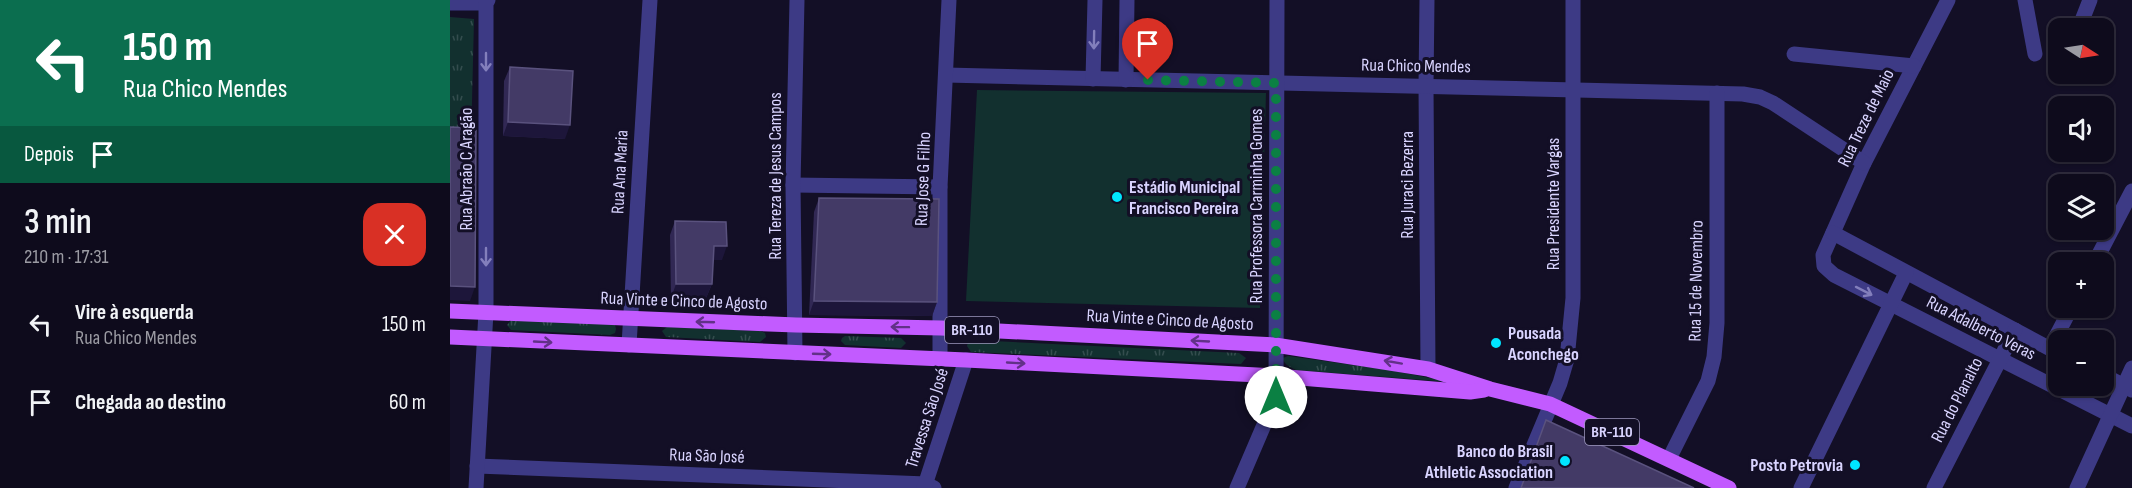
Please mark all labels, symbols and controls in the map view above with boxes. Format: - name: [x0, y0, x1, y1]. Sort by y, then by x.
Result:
- pin: [1122, 18, 1173, 80]
- north arrow: [2048, 18, 2114, 84]
- map controls: [2048, 18, 2114, 396]
- text: 150 m: [123, 22, 212, 73]
- icon: left: [24, 24, 102, 102]
- icon: arrive: [1131, 27, 1164, 60]
- one-way arrow: [1089, 29, 1100, 49]
- one-way arrow: [480, 51, 492, 71]
- street label: Rua Chico Mendes: [1361, 55, 1471, 77]
- street label: Rua Treze de Maio: [1833, 66, 1899, 170]
- text: Rua Chico Mendes: [123, 73, 288, 105]
- street label: Rua Tereza de Jesus Campos: [765, 92, 786, 260]
- button: sound: [2048, 96, 2114, 162]
- street label: Rua Abraão C Aragão: [456, 108, 477, 230]
- street label: Rua Professora Carminha Gomes: [1246, 109, 1267, 303]
- street label: Rua Ana Maria: [607, 129, 633, 215]
- street label: Rua Juraci Bezerra: [1397, 131, 1418, 239]
- street label: Rua Jose G Filho: [911, 132, 935, 226]
- icon: arrive: [86, 138, 119, 171]
- street label: Rua Presidente Vargas: [1543, 138, 1564, 270]
- text: Depois: [24, 141, 74, 168]
- button: layers: [2048, 174, 2114, 240]
- place label: Estádio Municipal Francisco Pereira: [1129, 177, 1240, 219]
- marker: Estádio Municipal Francisco Pereira: [1110, 190, 1124, 204]
- text: 3 min: [24, 201, 92, 244]
- button: close: [363, 203, 426, 266]
- street label: Rua 15 de Novembro: [1684, 220, 1708, 342]
- text: 210 m · 17:31: [24, 245, 109, 269]
- one-way arrow: [480, 246, 492, 266]
- button: +: [2048, 252, 2114, 318]
- one-way arrow: [1855, 285, 1873, 297]
- street label: Rua Vinte e Cinco de Agosto: [600, 288, 768, 314]
- street label: Rua Adalberto Veras: [1923, 291, 2039, 365]
- text: Vire à esquerda: [75, 299, 194, 326]
- street label: Rua Vinte e Cinco de Agosto: [1086, 305, 1254, 335]
- icon: left: [24, 308, 57, 341]
- text: 150 m: [382, 311, 426, 338]
- one-way arrow: [695, 316, 715, 327]
- road number: BR-110: [945, 317, 999, 343]
- one-way arrow: [890, 321, 910, 333]
- place label: Pousada Aconchego: [1507, 323, 1579, 365]
- text: Rua Chico Mendes: [75, 326, 197, 350]
- button: −: [2048, 330, 2114, 396]
- one-way arrow: [532, 336, 552, 347]
- one-way arrow: [1190, 336, 1210, 347]
- marker: Pousada Aconchego: [1489, 336, 1503, 350]
- one-way arrow: [811, 348, 831, 359]
- street label: Rua do Planalto: [1927, 354, 1987, 446]
- one-way arrow: [1006, 357, 1026, 368]
- one-way arrow: [1384, 357, 1403, 368]
- street label: Travessa São José: [901, 365, 953, 471]
- position arrow: [1244, 365, 1308, 429]
- icon: arrive: [24, 386, 57, 419]
- text: Chegada ao destino: [75, 389, 226, 416]
- text: 60 m: [389, 389, 426, 416]
- road number: BR-110: [1585, 419, 1639, 445]
- place label: Banco do Brasil Athletic Association: [1424, 441, 1553, 483]
- street label: Rua São José: [669, 444, 745, 468]
- marker: Banco do Brasil Athletic Association: [1558, 454, 1572, 468]
- place label: Posto Petrovia: [1750, 455, 1843, 476]
- marker: Posto Petrovia: [1848, 458, 1862, 472]

